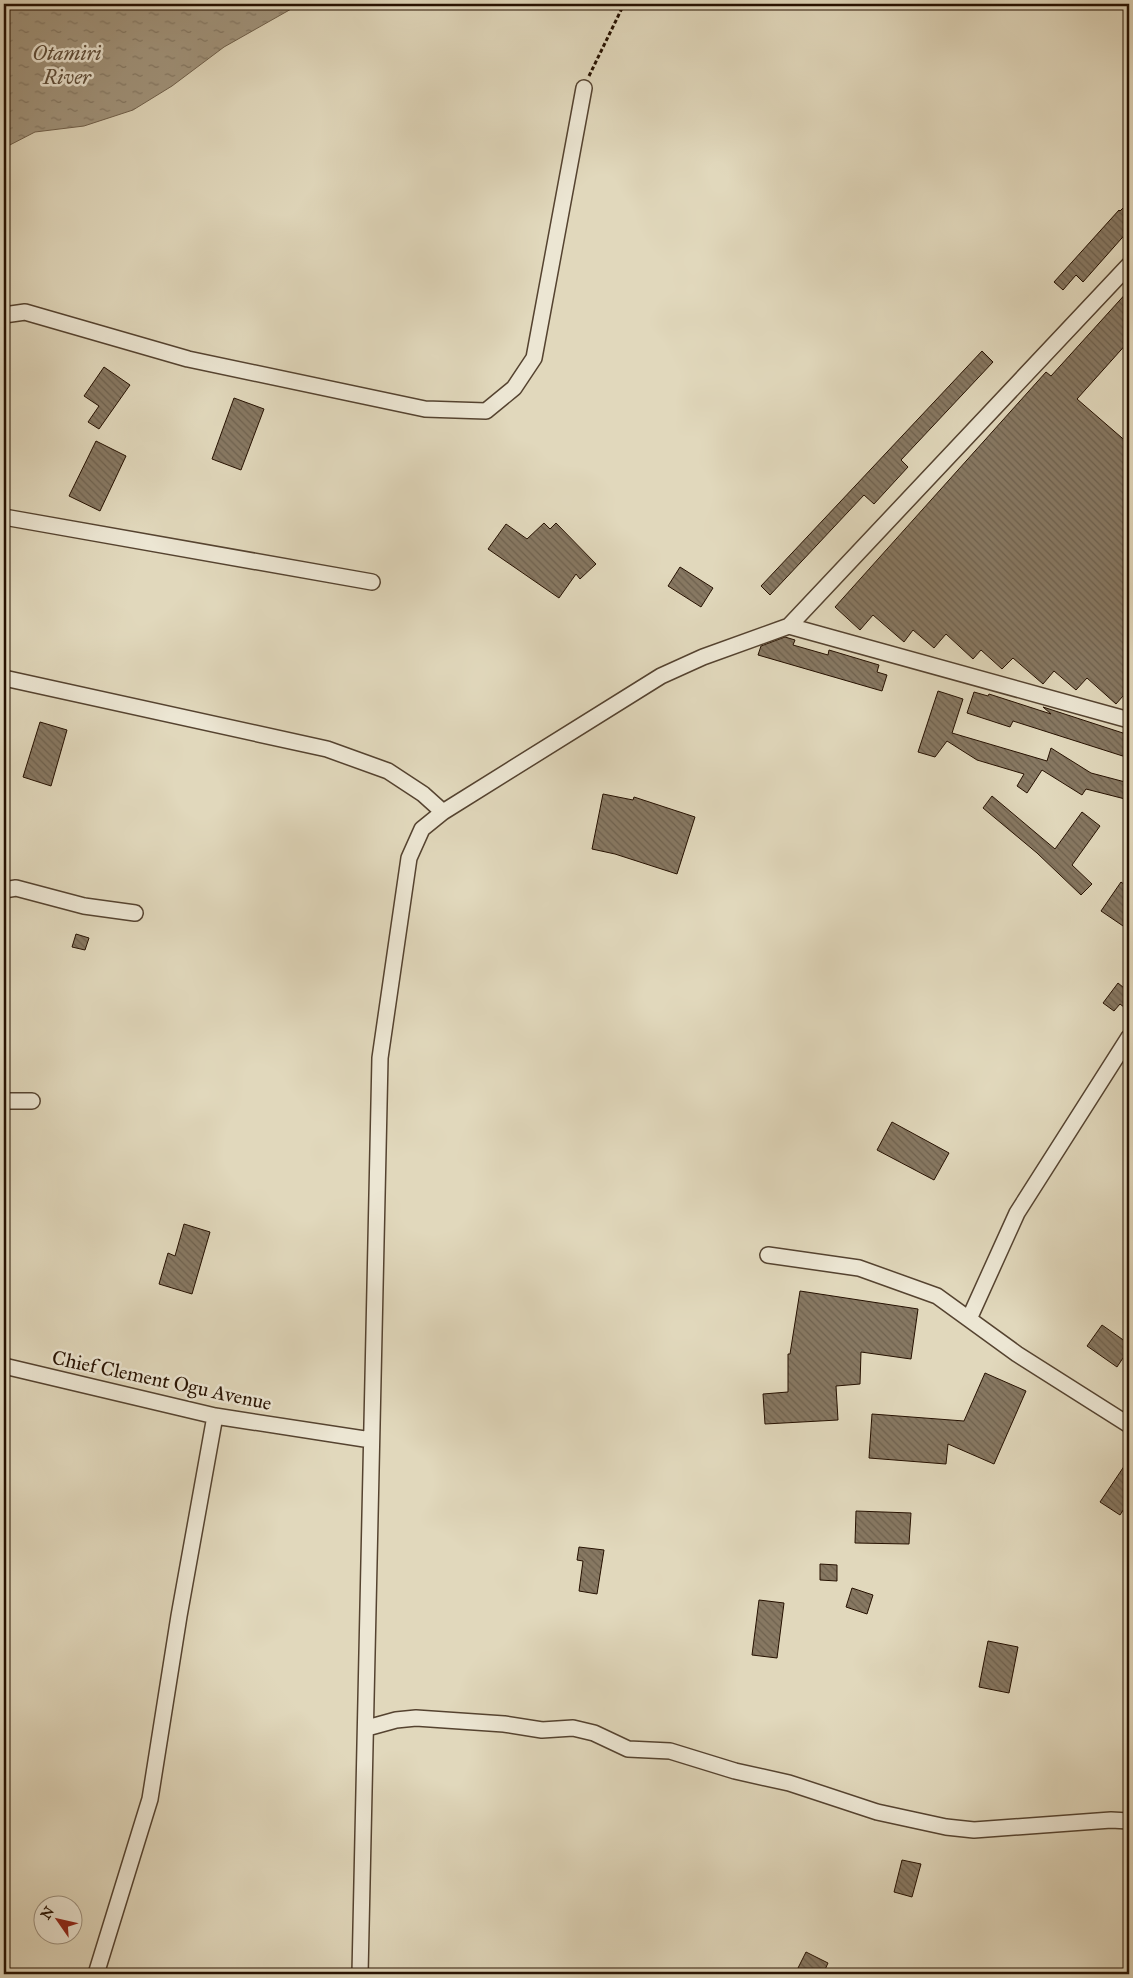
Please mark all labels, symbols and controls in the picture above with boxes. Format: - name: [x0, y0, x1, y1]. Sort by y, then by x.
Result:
- water label: Otamiri River: [33, 40, 101, 90]
- street label: Chief Clement Ogu Avenue: [50, 1345, 274, 1416]
- north arrow: [32, 1896, 82, 1946]
- text: N: [37, 1903, 58, 1923]

